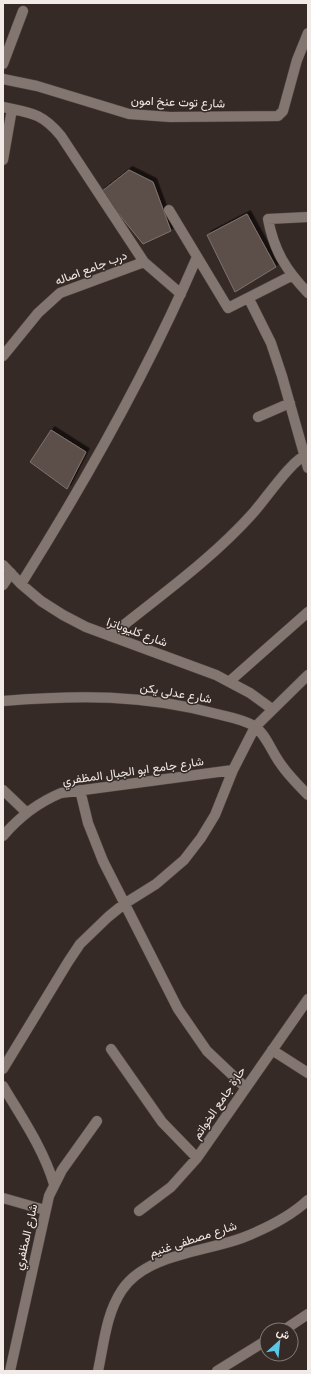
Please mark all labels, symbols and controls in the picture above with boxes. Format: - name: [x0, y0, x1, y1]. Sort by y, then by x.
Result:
- street label: شارع توت عنخ امون: [131, 93, 225, 113]
- street label: درب جامع اصاله: [53, 248, 130, 290]
- street label: شارع كليوباترا: [104, 615, 169, 651]
- street label: شارع عدلى يكن: [139, 680, 213, 708]
- street label: شارع جامع ابو الجبال المظفري: [61, 754, 205, 791]
- street label: حارة جامع الخواتم: [190, 1064, 250, 1143]
- street label: شارع المظفري: [12, 1203, 43, 1272]
- street label: شارع مصطفى غنيم: [148, 1218, 239, 1262]
- north arrow: [259, 1322, 299, 1362]
- text: ش: [274, 1325, 292, 1342]

